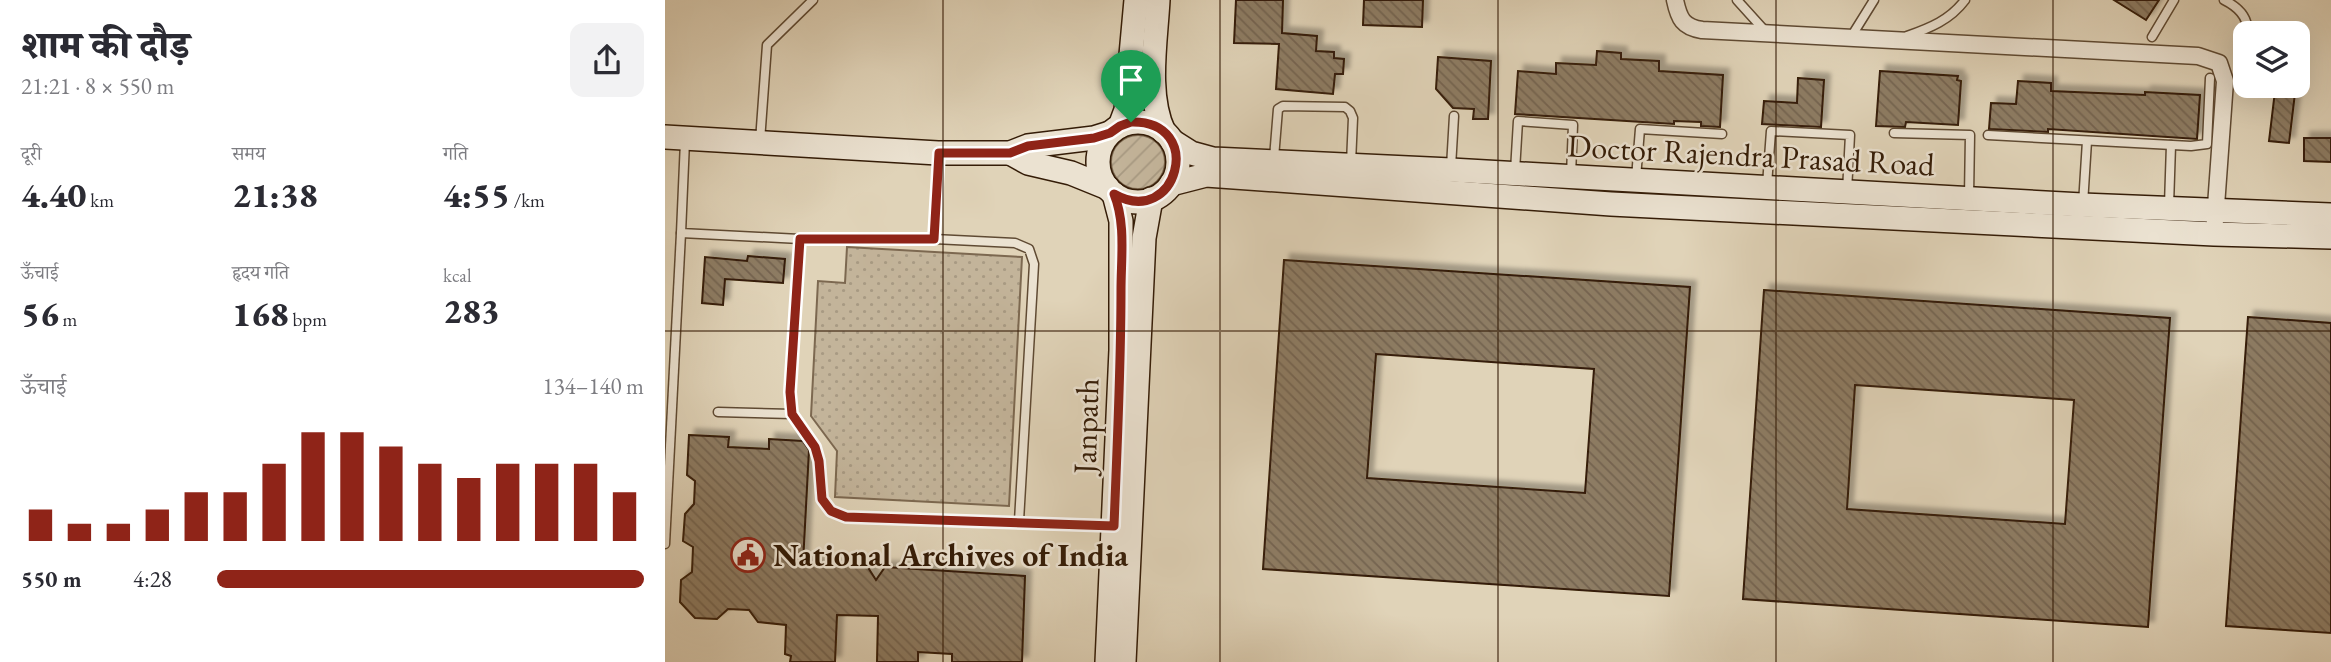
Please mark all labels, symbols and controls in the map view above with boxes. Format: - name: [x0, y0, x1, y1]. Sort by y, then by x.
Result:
- text: शाम की दौड़: [21, 20, 190, 69]
- map controls: [2233, 21, 2310, 98]
- button: layers: [2233, 21, 2310, 98]
- button: share: [570, 23, 644, 97]
- pin: [1101, 50, 1161, 122]
- icon: arrive: [1112, 61, 1150, 99]
- text: 21:21 · 8 × 550 m: [21, 71, 174, 101]
- street label: Doctor Rajendra Prasad Road: [1566, 124, 1936, 186]
- text: दूरी: [21, 141, 42, 166]
- text: समय: [232, 141, 265, 166]
- text: गति: [443, 141, 468, 166]
- text: 4.40: [21, 172, 87, 217]
- text: 21:38: [232, 172, 318, 217]
- text: 4:55: [443, 172, 510, 217]
- text: km: [87, 188, 114, 213]
- text: /km: [510, 188, 545, 213]
- text: ऊँचाई: [21, 260, 58, 285]
- text: हृदय गति: [232, 260, 289, 285]
- text: kcal: [443, 263, 472, 288]
- text: 283: [443, 288, 500, 333]
- text: 56: [21, 291, 59, 336]
- text: 168: [232, 291, 289, 336]
- text: m: [59, 307, 77, 332]
- text: bpm: [289, 307, 327, 332]
- text: ऊँचाई: [21, 371, 66, 401]
- text: 134–140 m: [543, 371, 644, 401]
- street label: Janpath: [1063, 377, 1109, 478]
- place label: National Archives of India: [773, 534, 1129, 576]
- public building icon: National Archives of India: [729, 536, 767, 574]
- text: 550 m: [21, 564, 82, 594]
- text: 4:28: [133, 564, 172, 594]

